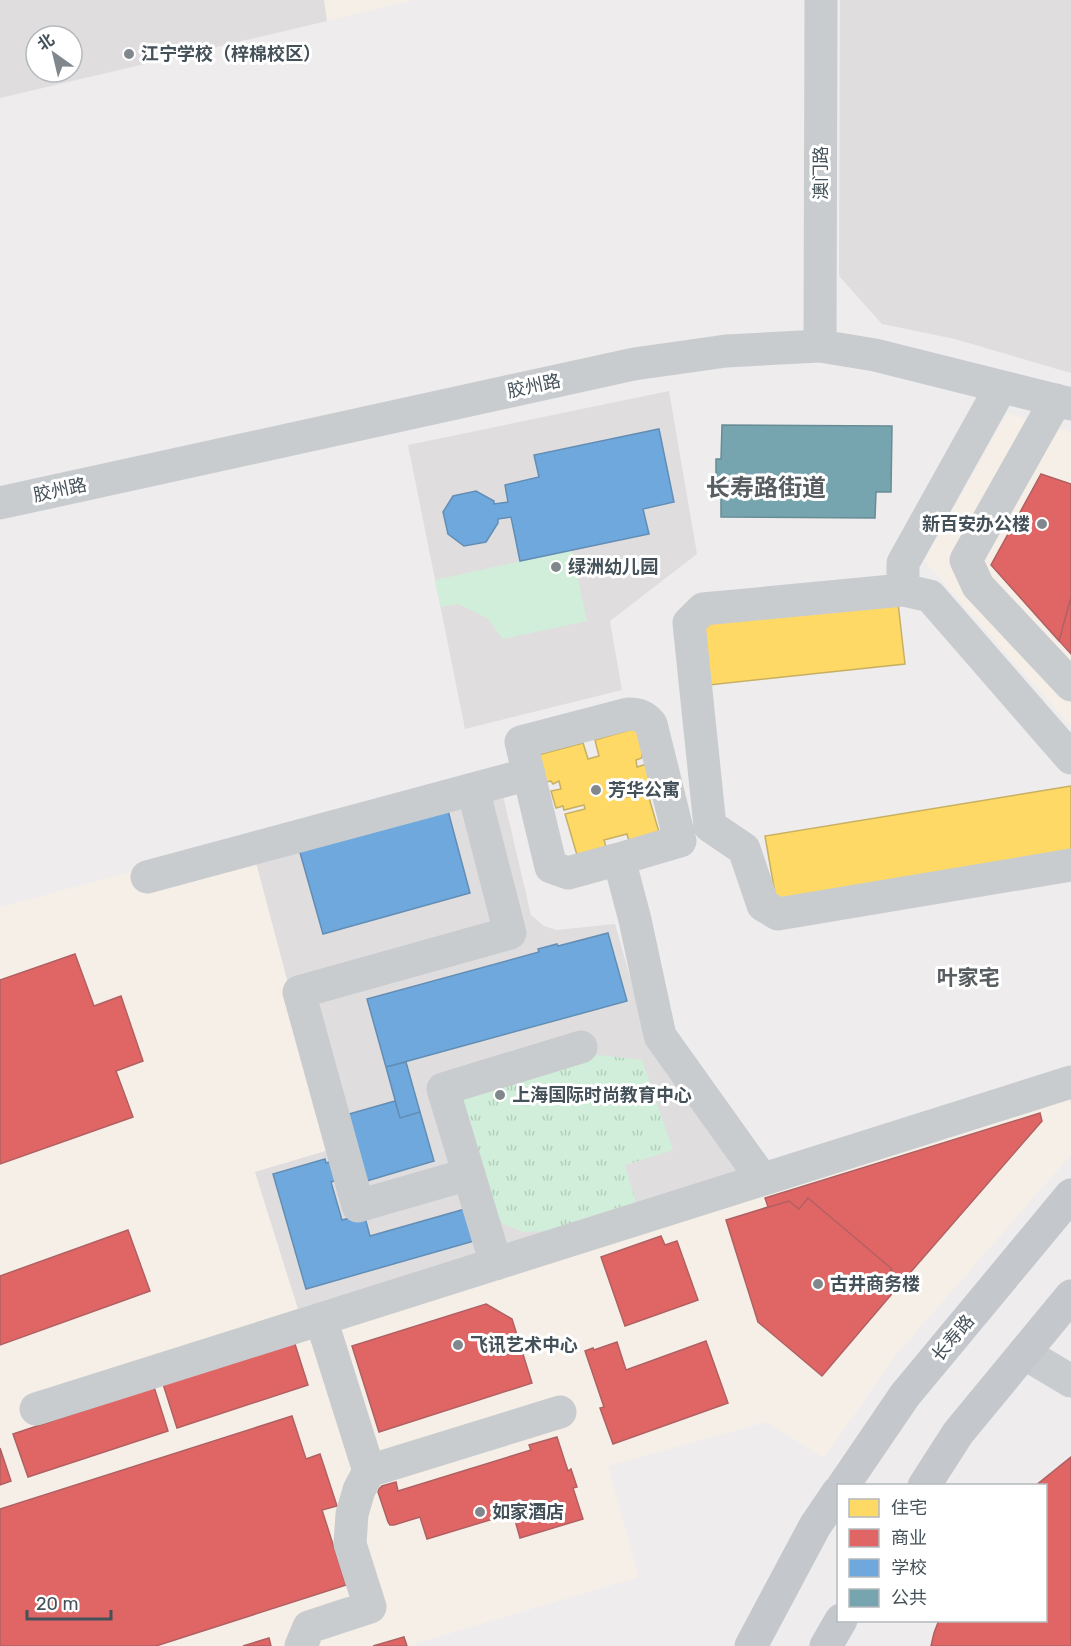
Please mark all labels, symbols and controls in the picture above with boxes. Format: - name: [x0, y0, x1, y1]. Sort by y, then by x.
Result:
- north arrow: [24, 24, 84, 84]
- text: 北: [34, 30, 58, 54]
- place label: 江宁学校（梓棉校区）: [141, 43, 321, 65]
- marker: 江宁学校（梓棉校区）: [122, 47, 136, 61]
- street label: 澳门路: [810, 146, 832, 200]
- street label: 胶州路: [505, 370, 563, 402]
- street label: 胶州路: [31, 474, 89, 506]
- district label: 长寿路街道: [706, 474, 826, 502]
- place label: 新百安办公楼: [922, 513, 1030, 535]
- marker: 新百安办公楼: [1035, 517, 1049, 531]
- place label: 绿洲幼儿园: [568, 556, 658, 578]
- marker: 绿洲幼儿园: [549, 560, 563, 574]
- place label: 芳华公寓: [608, 779, 680, 801]
- marker: 芳华公寓: [589, 783, 603, 797]
- district label: 叶家宅: [937, 965, 1000, 990]
- place label: 上海国际时尚教育中心: [512, 1084, 692, 1106]
- marker: 上海国际时尚教育中心: [493, 1088, 507, 1102]
- place label: 古井商务楼: [830, 1273, 920, 1295]
- marker: 古井商务楼: [811, 1277, 825, 1291]
- street label: 长寿路: [927, 1310, 979, 1366]
- place label: 飞讯艺术中心: [470, 1334, 578, 1356]
- marker: 飞讯艺术中心: [451, 1338, 465, 1352]
- legend: [837, 1484, 1047, 1622]
- text: 住宅: [891, 1497, 927, 1519]
- place label: 如家酒店: [492, 1501, 564, 1523]
- marker: 如家酒店: [473, 1505, 487, 1519]
- text: 商业: [891, 1527, 927, 1549]
- text: 学校: [891, 1557, 927, 1579]
- scale bar: [27, 1583, 111, 1621]
- text: 公共: [891, 1587, 927, 1609]
- text: 20 m: [36, 1593, 78, 1615]

